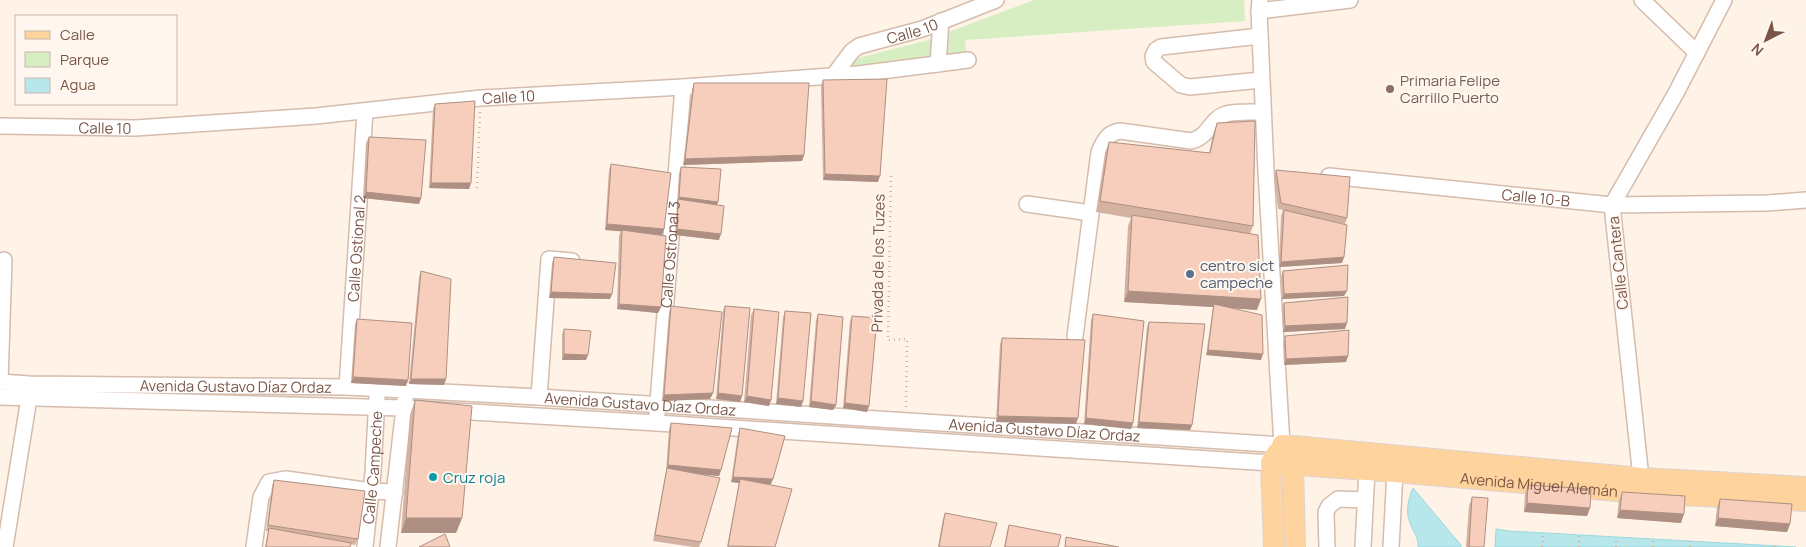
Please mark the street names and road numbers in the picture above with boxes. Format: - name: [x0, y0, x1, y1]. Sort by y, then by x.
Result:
- street label: Calle 10: [884, 13, 941, 49]
- street label: Calle 10: [482, 85, 536, 108]
- street label: Calle 10: [78, 117, 132, 138]
- street label: Calle 10-B: [1501, 183, 1571, 211]
- street label: Privada de los Tuzes: [866, 193, 890, 332]
- street label: Calle Ostional 2: [342, 194, 370, 303]
- street label: Calle Ostional 3: [655, 200, 684, 309]
- street label: Calle Cantera: [1603, 215, 1633, 311]
- street label: Avenida Gustavo Díaz Ordaz: [140, 375, 332, 397]
- street label: Avenida Gustavo Díaz Ordaz: [544, 387, 737, 420]
- street label: Calle Campeche: [357, 410, 387, 525]
- street label: Avenida Gustavo Díaz Ordaz: [948, 413, 1141, 446]
- street label: Avenida Miguel Alemán: [1459, 467, 1619, 502]

